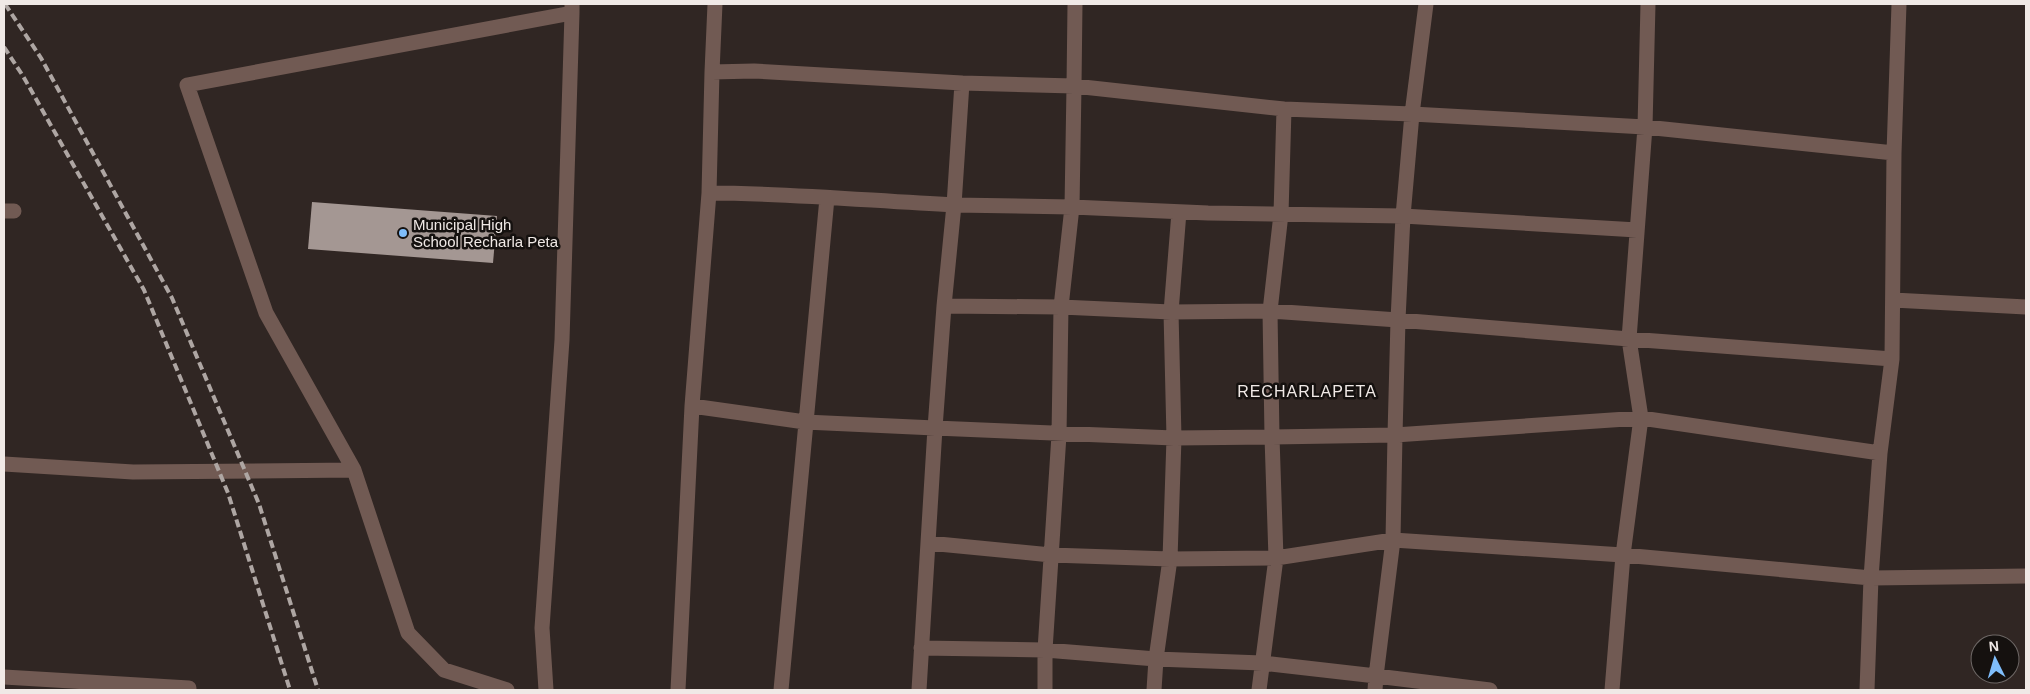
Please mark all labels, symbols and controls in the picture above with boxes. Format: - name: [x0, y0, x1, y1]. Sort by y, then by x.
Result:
- place label: Municipal High School Recharla Peta: [413, 216, 559, 250]
- marker: Municipal High School Recharla Peta: [397, 227, 409, 239]
- district label: RECHARLAPETA: [1237, 383, 1377, 400]
- north arrow: [1970, 634, 2020, 684]
- text: N: [1988, 638, 2000, 654]

